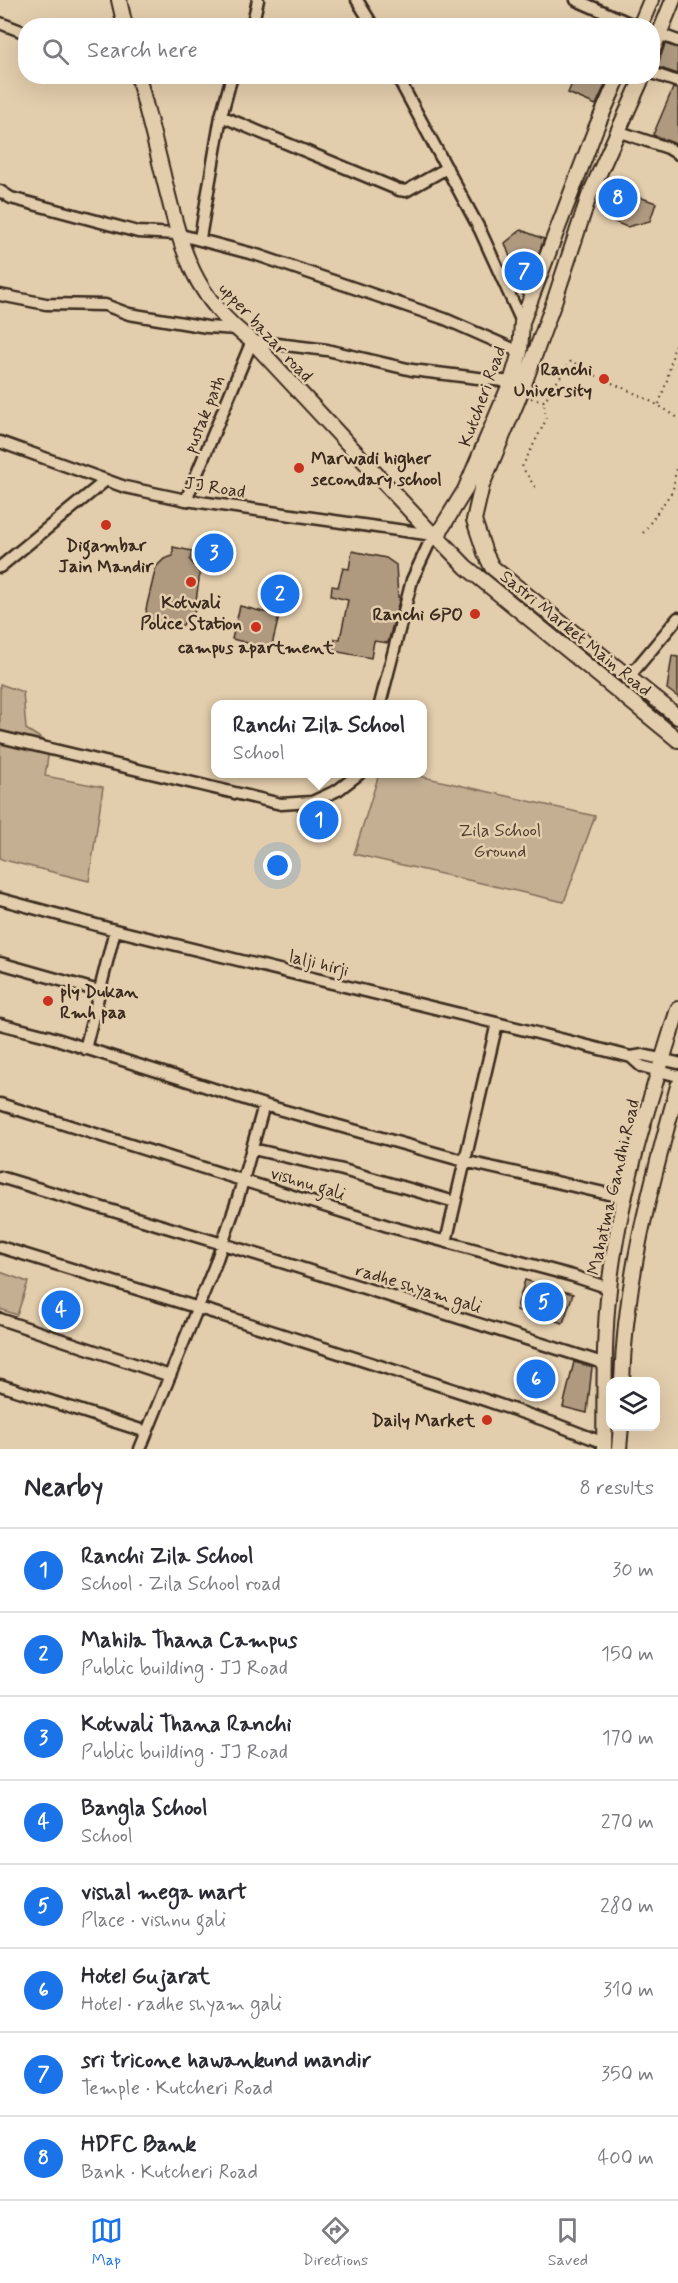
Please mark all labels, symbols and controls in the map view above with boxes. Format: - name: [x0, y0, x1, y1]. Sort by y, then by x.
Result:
- search box: [18, 18, 660, 84]
- icon: search: [39, 35, 72, 68]
- text: Search here: [87, 37, 198, 65]
- pin: 8: [598, 176, 638, 220]
- pin: 7: [504, 248, 544, 294]
- street label: upper bazar road: [213, 278, 318, 388]
- street label: Kutcheri Road: [454, 343, 512, 450]
- place label: Ranchi University: [514, 358, 592, 403]
- street label: pustak path: [178, 372, 231, 457]
- marker: Ranchi University: [597, 372, 611, 386]
- place label: Marwadi higher secondary school: [310, 447, 442, 492]
- marker: Marwadi higher secondary school: [292, 461, 306, 475]
- street label: JJ Road: [183, 471, 247, 505]
- marker: Digambar Jain Mandir: [99, 518, 113, 532]
- pin: 3: [194, 530, 234, 576]
- place label: Digambar Jain Mandir: [59, 534, 154, 579]
- street label: Sastri Market Main Road: [495, 565, 656, 702]
- pin: 2: [260, 572, 300, 616]
- marker: Kotwali Police Station: [184, 575, 198, 589]
- place label: Kotwali Police Station: [140, 591, 242, 636]
- place label: Ranchi GPO: [373, 603, 463, 627]
- marker: Ranchi GPO: [468, 607, 482, 621]
- marker: campus apartment: [249, 620, 263, 634]
- place label: campus apartment: [178, 636, 334, 660]
- popup: [211, 700, 427, 778]
- text: Ranchi Zila School: [233, 712, 405, 740]
- text: School: [233, 740, 285, 767]
- pin: 1: [300, 798, 338, 842]
- park label: Zila School Ground: [459, 819, 541, 864]
- your location: [263, 851, 292, 880]
- street label: lalji hirji: [286, 945, 351, 983]
- place label: ply Dukan Rmh paa: [60, 980, 139, 1025]
- marker: ply Dukan Rmh paa: [41, 994, 55, 1008]
- street label: Mahatma Gandhi Road: [582, 1097, 646, 1278]
- street label: vishnu gali: [267, 1161, 348, 1209]
- street label: radhe shyam gali: [353, 1258, 485, 1320]
- pin: 5: [524, 1280, 564, 1324]
- pin: 4: [42, 1288, 80, 1332]
- pin: 6: [516, 1356, 556, 1402]
- map controls: [606, 1377, 660, 1431]
- button: layers: [606, 1377, 660, 1431]
- place label: Daily Market: [371, 1409, 475, 1433]
- marker: Daily Market: [480, 1413, 494, 1427]
- text: Nearby: [24, 1471, 103, 1505]
- text: 8 results: [580, 1475, 654, 1502]
- text: Ranchi Zila School: [81, 1543, 253, 1571]
- text: 1: [39, 1557, 48, 1584]
- text: 30 m: [612, 1557, 654, 1584]
- text: School · Zila School road: [81, 1571, 281, 1598]
- text: Mahila Thana Campus: [81, 1627, 297, 1655]
- text: 2: [39, 1641, 48, 1668]
- text: 150 m: [601, 1641, 654, 1668]
- text: Public building · JJ Road: [81, 1655, 288, 1682]
- text: Kotwali Thana Ranchi: [81, 1711, 291, 1739]
- text: 3: [39, 1725, 48, 1752]
- text: 170 m: [602, 1725, 654, 1752]
- text: Public building · JJ Road: [81, 1739, 288, 1766]
- text: Bangla School: [81, 1795, 208, 1823]
- text: 4: [38, 1809, 49, 1836]
- text: 270 m: [601, 1809, 654, 1836]
- text: School: [81, 1823, 133, 1850]
- text: vishal mega mart: [81, 1879, 247, 1907]
- text: 5: [38, 1893, 50, 1920]
- text: 280 m: [600, 1893, 654, 1920]
- text: Place · vishnu gali: [81, 1907, 226, 1934]
- text: Hotel Gujarat: [81, 1963, 210, 1991]
- text: 6: [38, 1977, 49, 2004]
- text: 310 m: [603, 1977, 654, 2004]
- text: Hotel · radhe shyam gali: [81, 1991, 282, 2018]
- text: sri tricone hawankund mandir: [81, 2047, 372, 2075]
- text: 7: [37, 2061, 50, 2088]
- text: 350 m: [601, 2061, 654, 2088]
- text: Temple · Kutcheri Road: [81, 2075, 273, 2102]
- text: HDFC Bank: [81, 2131, 196, 2159]
- text: 8: [38, 2145, 49, 2172]
- text: 400 m: [598, 2145, 654, 2172]
- text: Bank · Kutcheri Road: [81, 2159, 258, 2186]
- tab: Map: [90, 2214, 123, 2271]
- tab: Directions: [302, 2214, 368, 2271]
- tab: Saved: [548, 2214, 588, 2271]

